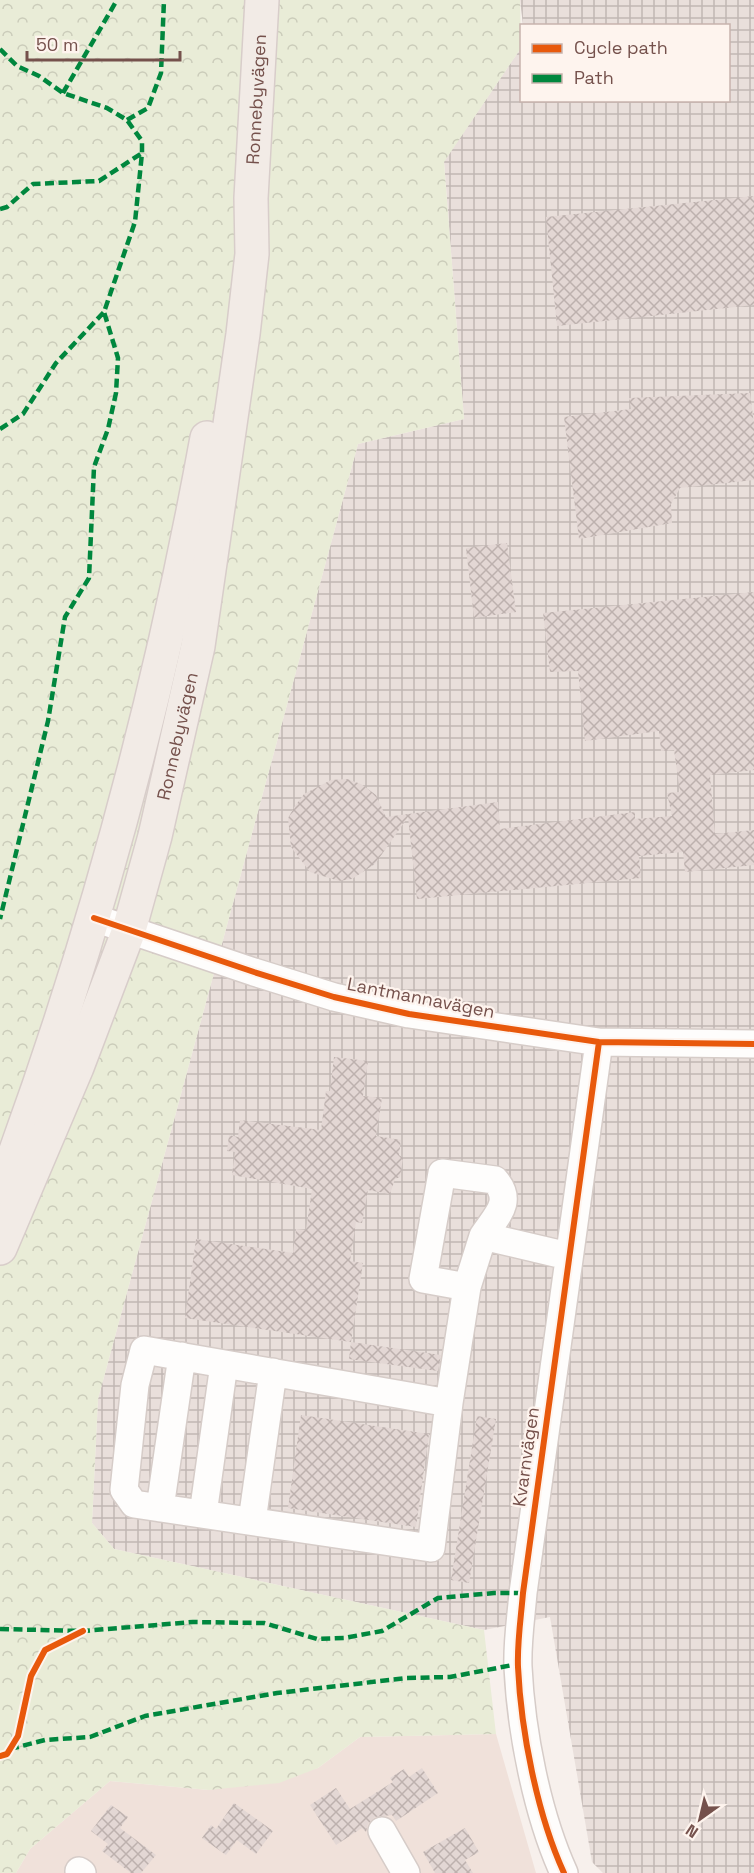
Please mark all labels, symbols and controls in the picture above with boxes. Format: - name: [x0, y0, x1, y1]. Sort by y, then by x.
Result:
- scale bar: [27, 24, 180, 62]
- legend: [520, 24, 730, 102]
- text: 50 m: [36, 33, 78, 56]
- street label: Ronnebyvägen: [241, 34, 271, 165]
- text: Cycle path: [574, 36, 668, 59]
- text: Path: [574, 66, 614, 89]
- street label: Ronnebyvägen: [151, 670, 203, 802]
- street label: Lantmannavägen: [345, 972, 497, 1023]
- street label: Kvarnvägen: [507, 1406, 544, 1508]
- north arrow: [670, 1789, 730, 1849]
- text: N: [682, 1819, 702, 1843]

